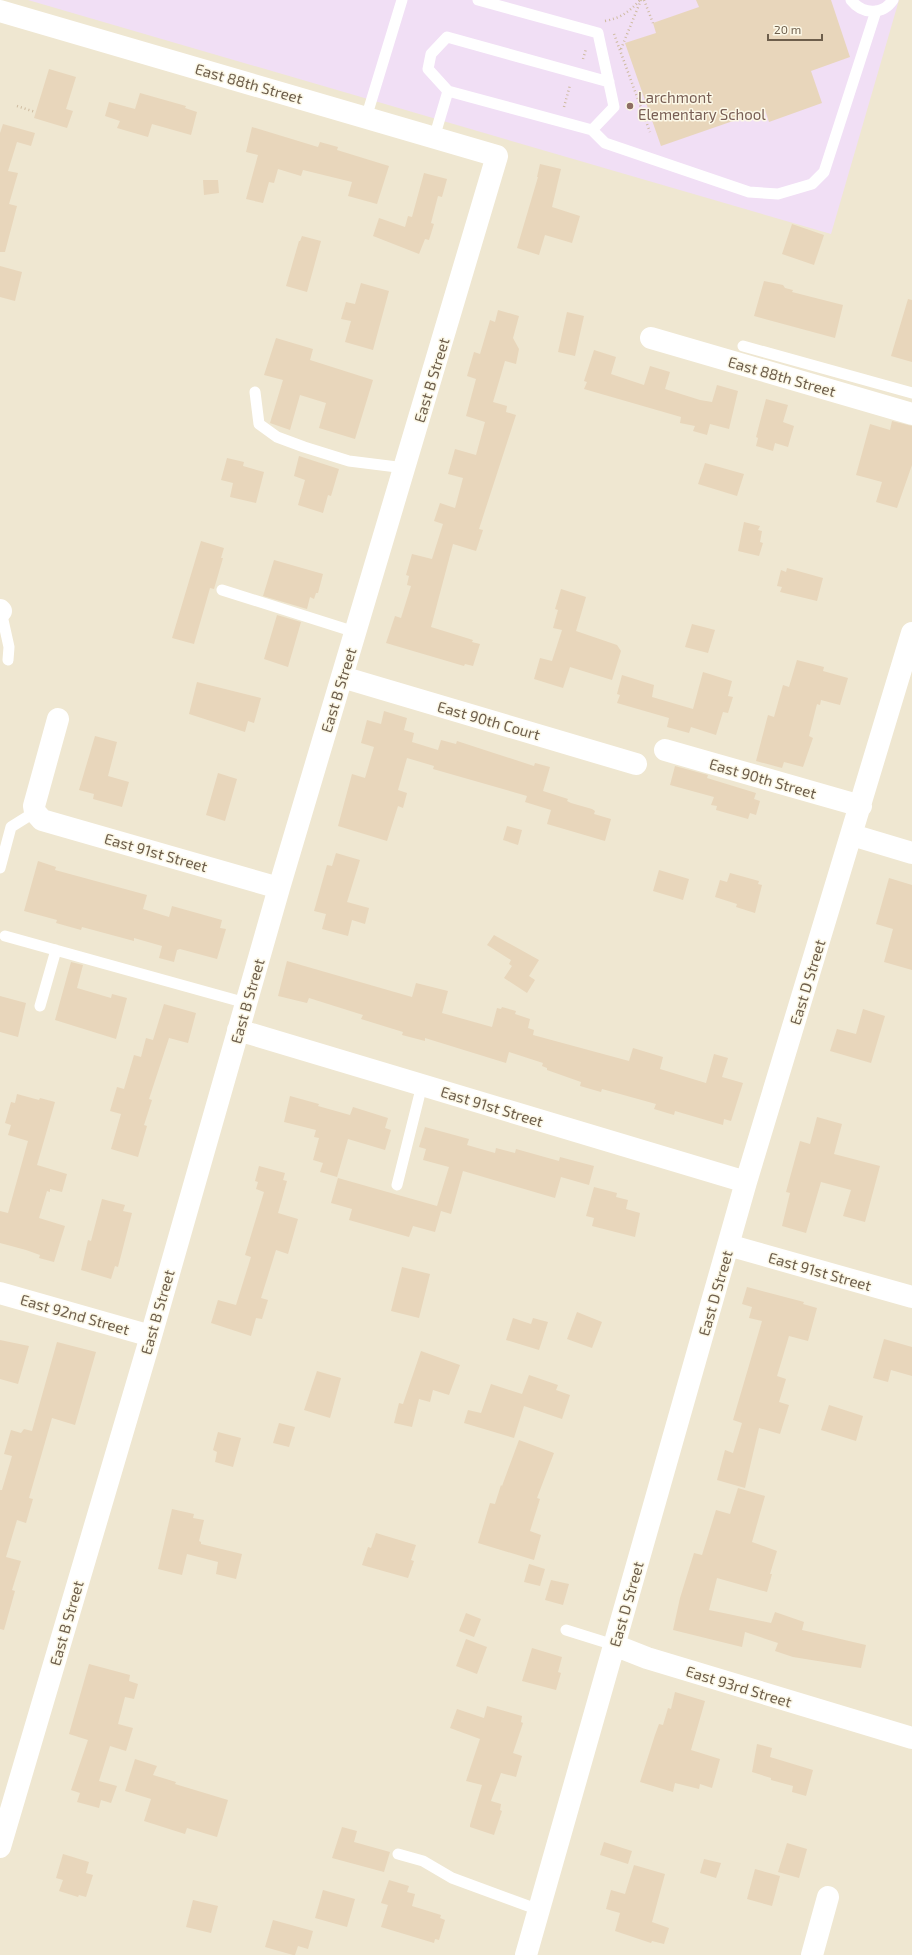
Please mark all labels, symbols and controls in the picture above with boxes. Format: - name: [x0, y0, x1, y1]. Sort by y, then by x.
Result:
- scale bar: [768, 16, 822, 42]
- text: 20 m: [774, 22, 801, 36]
- street label: East 88th Street: [193, 59, 305, 107]
- place label: Larchmont Elementary School: [638, 88, 766, 123]
- marker: Larchmont Elementary School: [625, 101, 635, 111]
- street label: East B Street: [410, 335, 453, 425]
- street label: East 88th Street: [726, 352, 838, 400]
- street label: East B Street: [317, 645, 360, 735]
- street label: East 90th Court: [436, 697, 543, 743]
- street label: East 90th Street: [707, 754, 819, 802]
- street label: East 91st Street: [102, 829, 210, 875]
- street label: East D Street: [785, 937, 829, 1027]
- street label: East B Street: [226, 956, 268, 1046]
- street label: East 91st Street: [439, 1082, 546, 1130]
- street label: East D Street: [694, 1248, 736, 1338]
- street label: East 91st Street: [766, 1248, 874, 1294]
- street label: East B Street: [136, 1267, 178, 1357]
- street label: East 92nd Street: [18, 1290, 132, 1338]
- street label: East D Street: [605, 1559, 647, 1649]
- street label: East B Street: [45, 1578, 87, 1668]
- street label: East 93rd Street: [684, 1661, 794, 1711]

